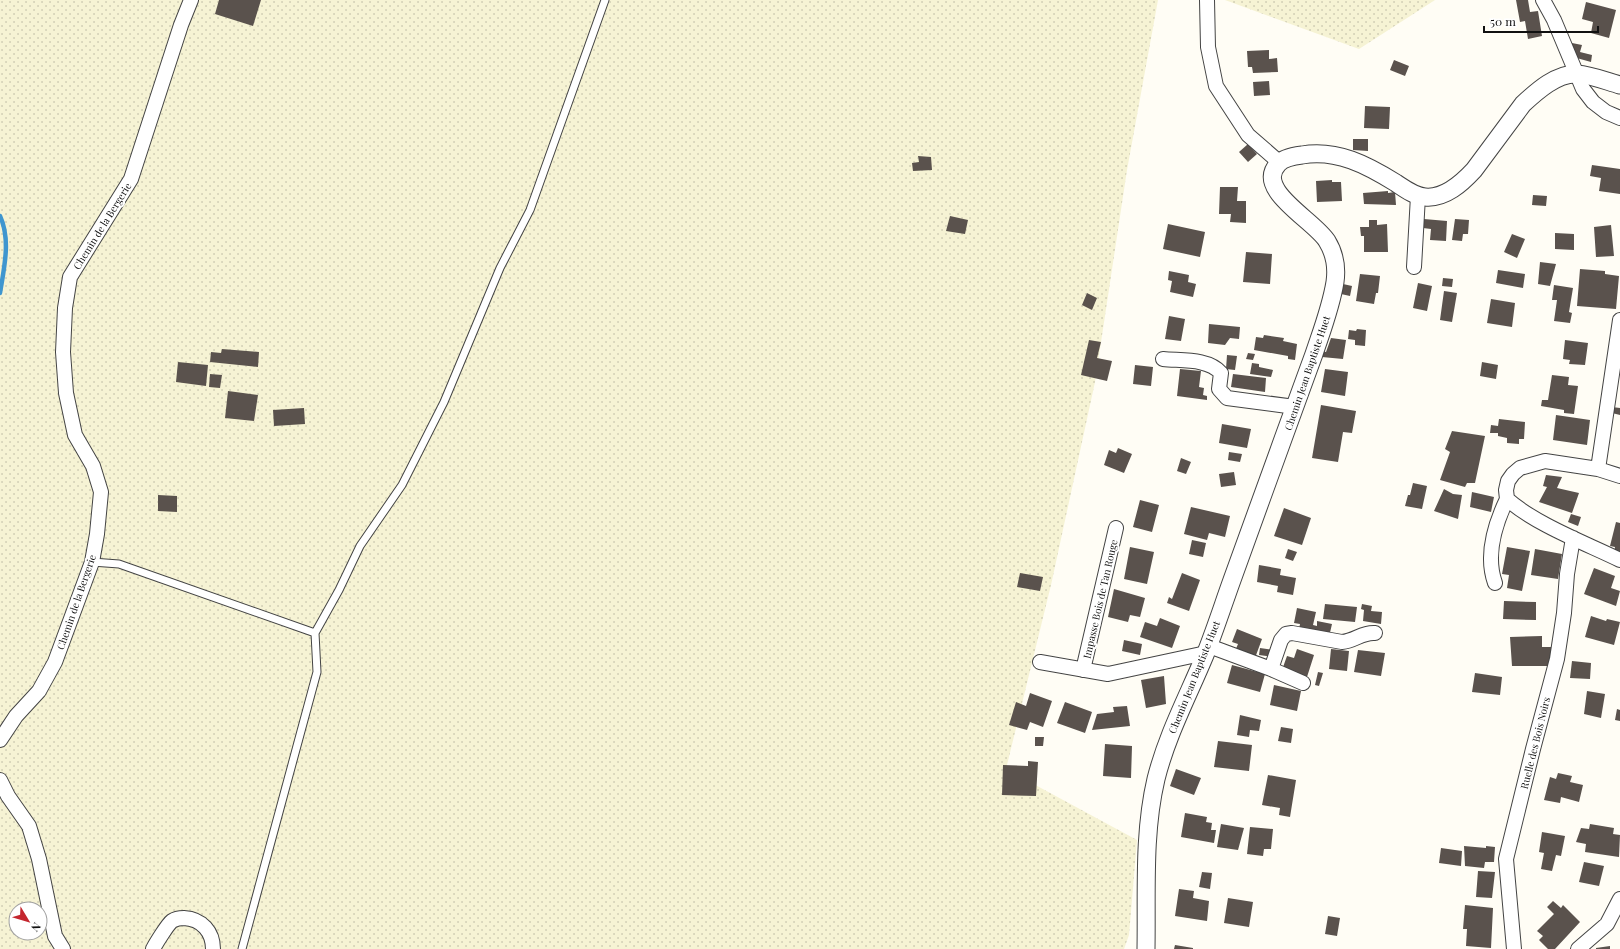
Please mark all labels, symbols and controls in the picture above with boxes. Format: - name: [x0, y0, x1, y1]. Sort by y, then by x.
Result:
- scale bar: [1484, 8, 1598, 34]
- text: 50 m: [1490, 13, 1516, 29]
- street label: Chemin de la Bergerie: [70, 180, 134, 272]
- street label: Chemin Jean Baptiste Huet: [1281, 313, 1333, 432]
- street label: Impasse Bois de Tan Rouge: [1079, 538, 1121, 660]
- street label: Chemin de la Bergerie: [53, 553, 99, 651]
- street label: Chemin Jean Baptiste Huet: [1165, 618, 1223, 736]
- street label: Ruelle des Bois Noirs: [1517, 696, 1553, 790]
- north arrow: [8, 901, 48, 941]
- text: N: [28, 920, 45, 935]

